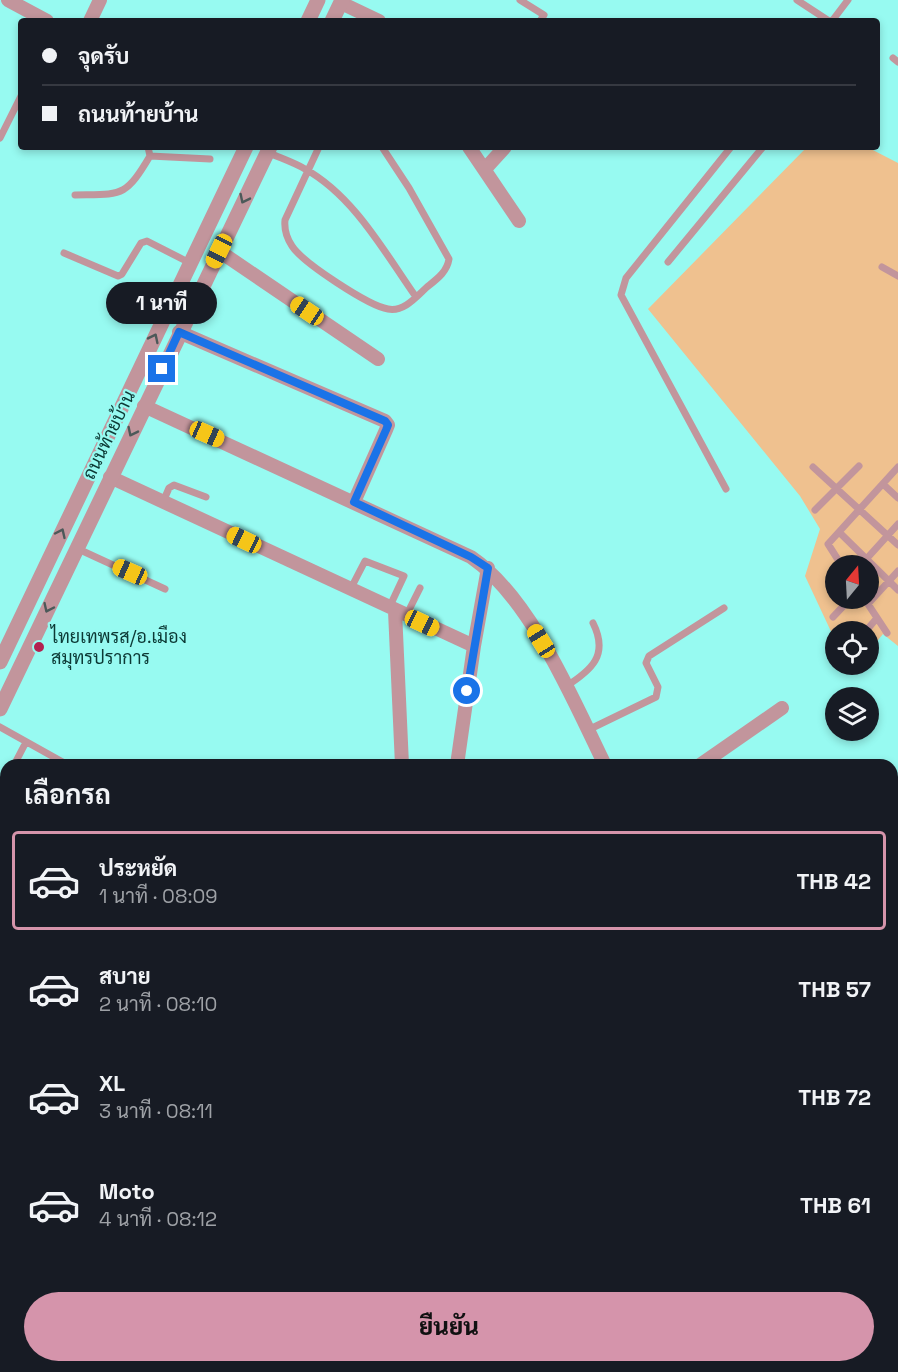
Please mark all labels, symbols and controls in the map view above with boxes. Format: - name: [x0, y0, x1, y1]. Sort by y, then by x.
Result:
- text: จุดรับ: [78, 42, 129, 70]
- text: ถนนท้ายบ้าน: [78, 100, 199, 128]
- one-way arrow: [240, 193, 252, 204]
- car: [203, 231, 235, 271]
- callout: 1 นาที: [106, 282, 218, 324]
- text: 1 นาที: [136, 290, 187, 316]
- car: [287, 293, 327, 329]
- one-way arrow: [146, 334, 158, 345]
- route end: [148, 355, 175, 382]
- street label: ถนนท้ายบ้าน: [77, 387, 140, 483]
- car: [187, 418, 227, 450]
- one-way arrow: [127, 425, 139, 436]
- car: [224, 524, 264, 556]
- one-way arrow: [53, 529, 65, 540]
- north arrow: [825, 555, 879, 609]
- map controls: [825, 555, 879, 741]
- car: [110, 556, 150, 588]
- one-way arrow: [43, 601, 55, 612]
- car: [402, 607, 442, 639]
- car: [524, 621, 558, 661]
- button: locate: [825, 621, 879, 675]
- place label: ไทยเทพรส/อ.เมือง สมุทรปราการ: [49, 624, 187, 670]
- marker: ไทยเทพรส/อ.เมือง สมุทรปราการ: [32, 640, 46, 654]
- route start: [453, 677, 480, 704]
- button: layers: [825, 687, 879, 741]
- text: เลือกรถ: [24, 777, 111, 812]
- icon: car: [27, 854, 81, 908]
- text: ประหยัด: [99, 854, 177, 882]
- text: THB 42: [796, 867, 871, 895]
- text: 1 นาที · 08:09: [99, 883, 218, 909]
- icon: car: [27, 962, 81, 1016]
- text: สบาย: [99, 962, 151, 990]
- text: THB 57: [798, 975, 871, 1003]
- text: 2 นาที · 08:10: [99, 991, 217, 1017]
- text: XL: [99, 1069, 125, 1097]
- icon: car: [27, 1070, 81, 1124]
- text: THB 72: [798, 1083, 871, 1111]
- text: 3 นาที · 08:11: [99, 1098, 213, 1124]
- text: Moto: [99, 1177, 155, 1205]
- icon: car: [27, 1178, 81, 1232]
- text: THB 61: [800, 1191, 871, 1219]
- text: 4 นาที · 08:12: [99, 1206, 217, 1232]
- button: ยืนยัน: [24, 1292, 874, 1361]

